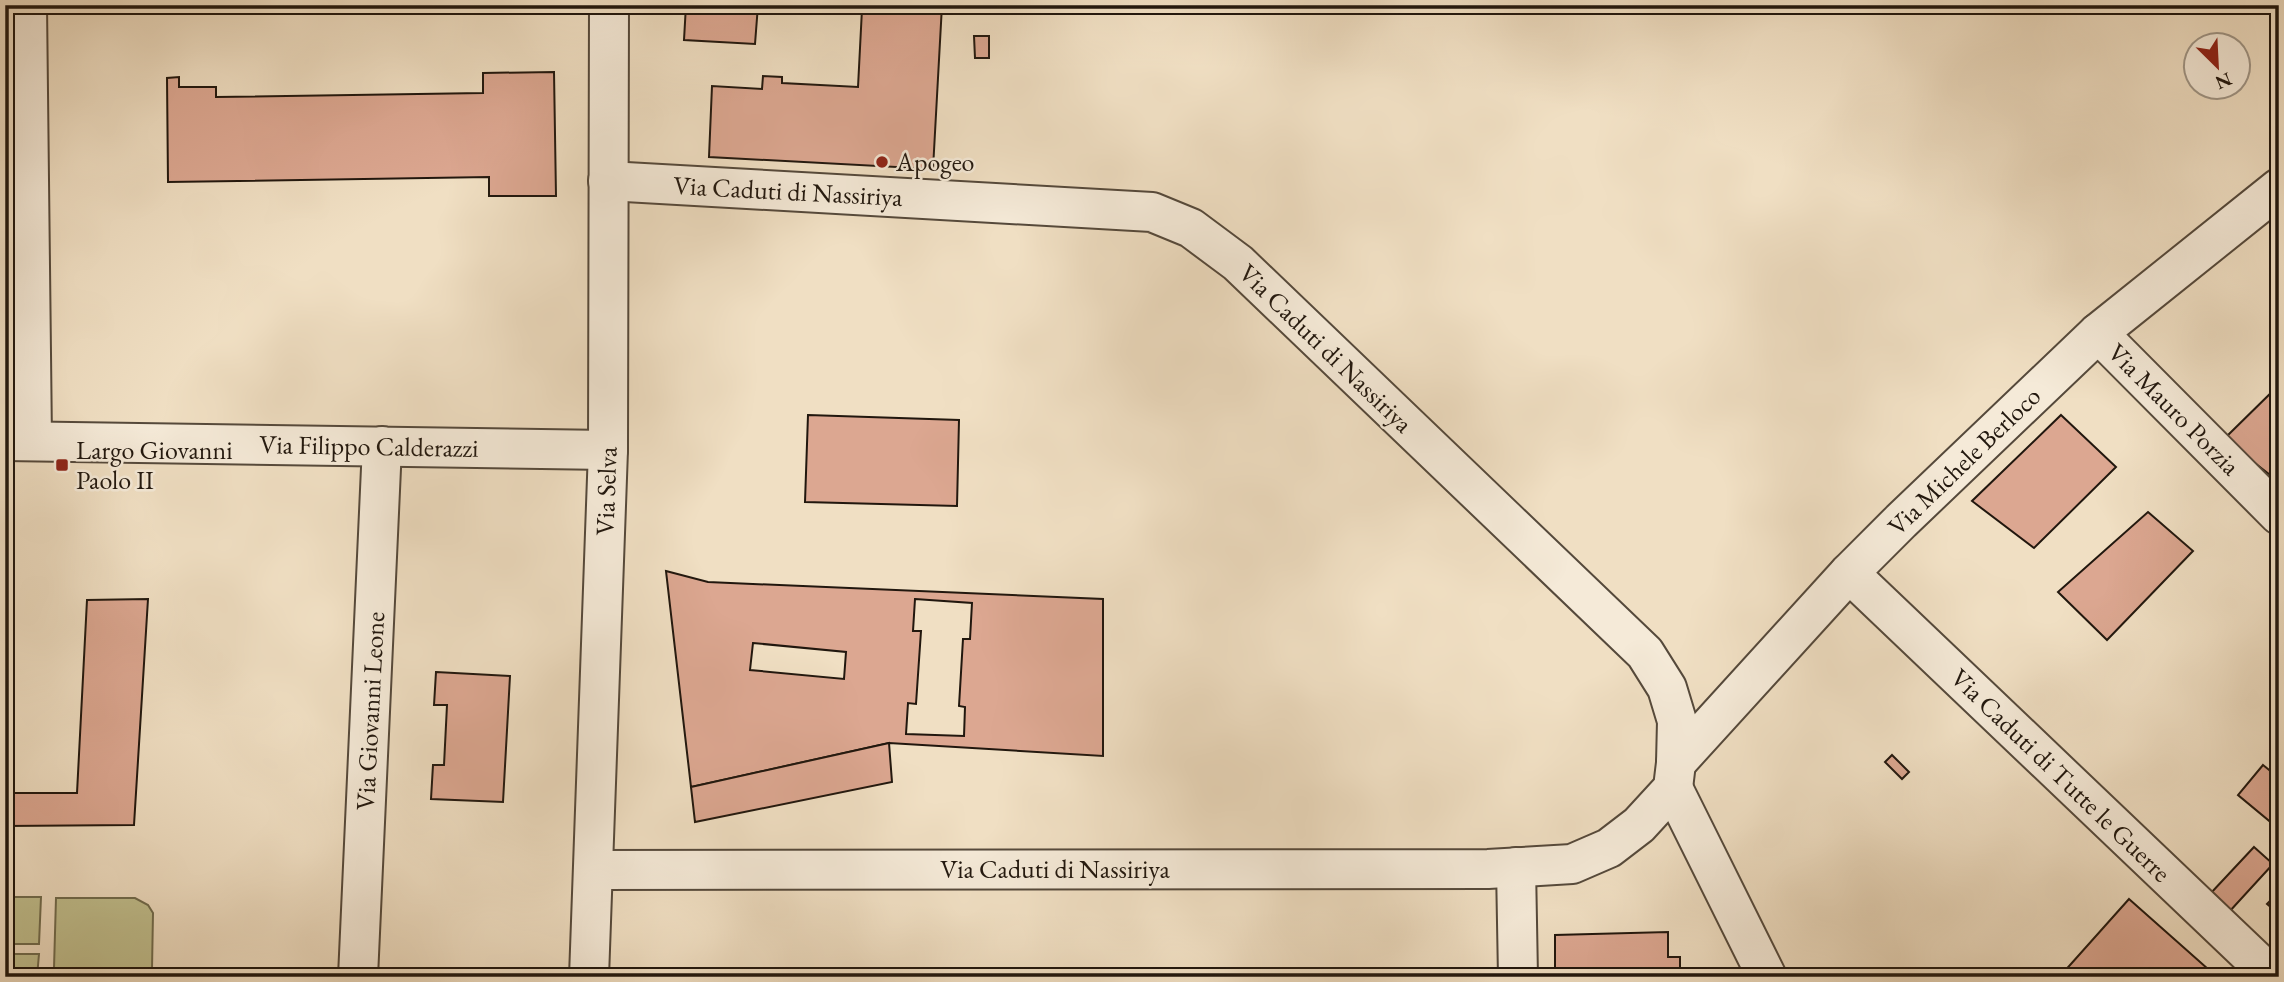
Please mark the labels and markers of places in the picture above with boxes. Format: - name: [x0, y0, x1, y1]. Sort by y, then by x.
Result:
- place label: Apogeo: [895, 145, 974, 179]
- marker: Apogeo: [874, 154, 890, 170]
- place label: Largo Giovanni Paolo II: [76, 433, 233, 497]
- marker: Largo Giovanni Paolo II: [54, 457, 70, 473]

